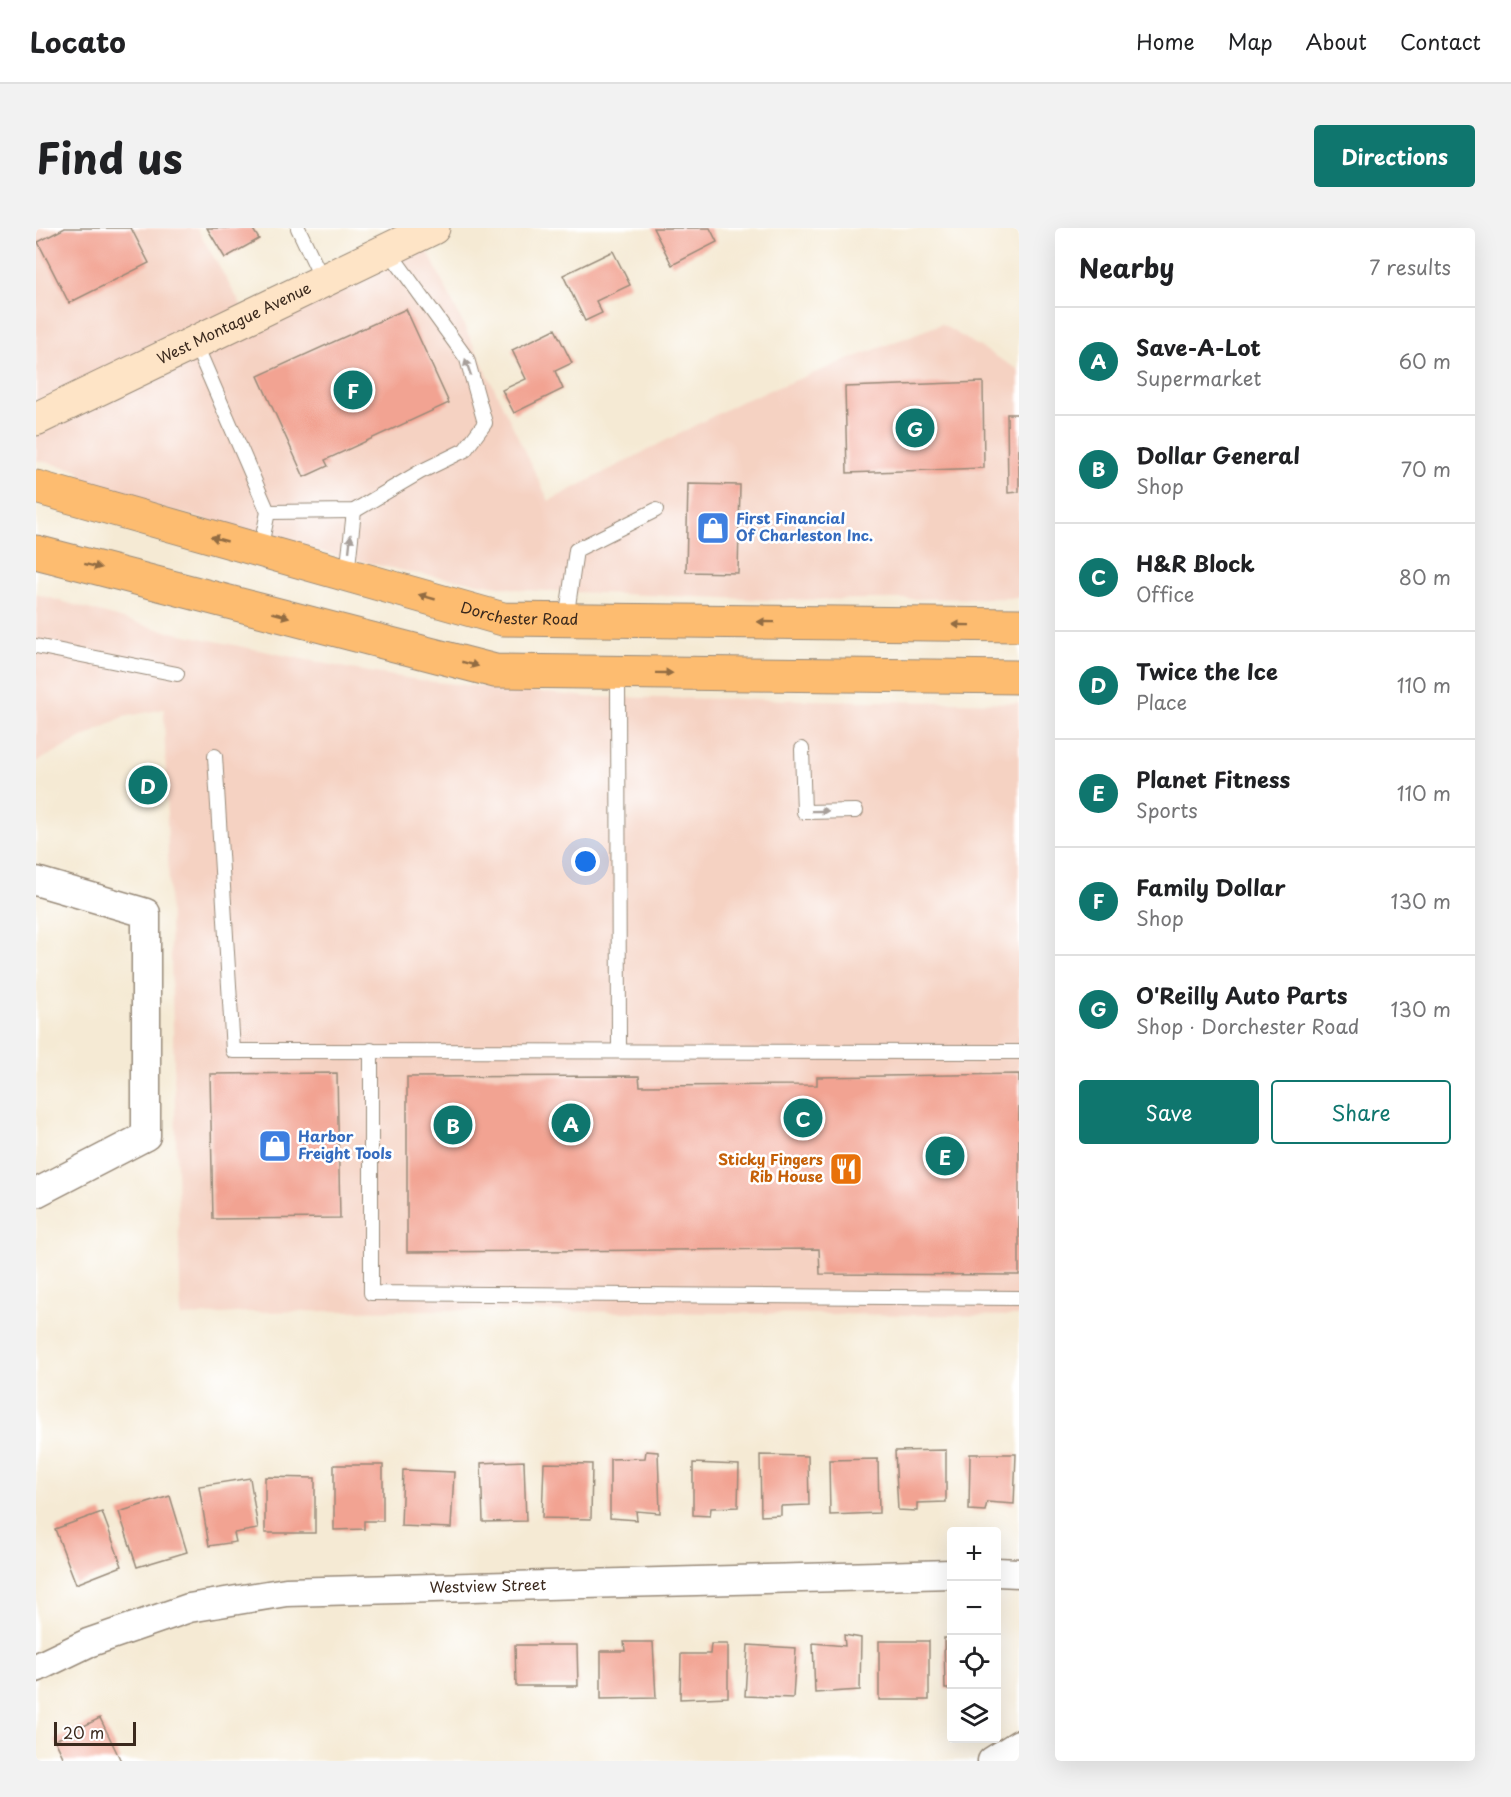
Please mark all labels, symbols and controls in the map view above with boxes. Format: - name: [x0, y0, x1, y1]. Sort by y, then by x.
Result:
- text: Locato: [30, 20, 126, 63]
- text: Home: [1136, 25, 1195, 57]
- text: Map: [1228, 25, 1273, 57]
- text: About: [1306, 25, 1367, 57]
- text: Contact: [1400, 25, 1481, 57]
- text: Find us: [36, 125, 183, 188]
- button: Directions: [1314, 125, 1475, 187]
- text: Nearby: [1079, 248, 1174, 287]
- text: 7 results: [1369, 252, 1451, 282]
- street label: West Montague Avenue: [153, 275, 315, 369]
- text: Save-A-Lot: [1136, 330, 1261, 363]
- text: A: [1091, 346, 1106, 376]
- text: 60 m: [1399, 346, 1451, 376]
- one-way arrow: [463, 358, 473, 376]
- text: Supermarket: [1136, 363, 1262, 393]
- pin: F: [334, 368, 372, 412]
- pin: G: [896, 406, 934, 450]
- text: Dollar General: [1136, 438, 1300, 471]
- text: B: [1092, 454, 1105, 484]
- text: 70 m: [1401, 454, 1451, 484]
- text: Shop: [1136, 471, 1184, 501]
- place label: First Financial Of Charleston Inc.: [736, 506, 873, 546]
- shop icon: First Financial Of Charleston Inc.: [695, 510, 731, 546]
- one-way arrow: [345, 533, 355, 552]
- one-way arrow: [210, 534, 228, 543]
- text: H&R Block: [1136, 546, 1255, 579]
- one-way arrow: [83, 562, 102, 572]
- text: C: [1091, 562, 1106, 592]
- text: 80 m: [1399, 562, 1451, 592]
- text: Office: [1136, 579, 1194, 609]
- one-way arrow: [417, 592, 436, 602]
- street label: Dorchester Road: [458, 595, 578, 630]
- one-way arrow: [272, 611, 291, 621]
- one-way arrow: [756, 617, 775, 627]
- one-way arrow: [951, 620, 970, 630]
- text: Twice the Ice: [1136, 654, 1278, 687]
- one-way arrow: [461, 660, 479, 669]
- one-way arrow: [655, 668, 674, 678]
- text: D: [1091, 670, 1106, 700]
- text: 110 m: [1397, 670, 1451, 700]
- text: Place: [1136, 687, 1187, 717]
- pin: D: [128, 762, 168, 808]
- text: Planet Fitness: [1136, 762, 1290, 795]
- text: E: [1092, 778, 1105, 808]
- text: 110 m: [1397, 778, 1451, 808]
- text: Sports: [1136, 795, 1198, 825]
- one-way arrow: [810, 806, 829, 816]
- your location: [571, 847, 600, 876]
- text: Family Dollar: [1136, 870, 1286, 903]
- text: F: [1093, 886, 1104, 916]
- text: 130 m: [1391, 886, 1451, 916]
- text: Shop: [1136, 903, 1184, 933]
- text: O'Reilly Auto Parts: [1136, 978, 1347, 1011]
- text: G: [1090, 994, 1107, 1024]
- text: 130 m: [1391, 994, 1451, 1024]
- text: Shop · Dorchester Road: [1136, 1011, 1359, 1041]
- button: Save: [1079, 1080, 1259, 1144]
- button: Share: [1271, 1080, 1451, 1144]
- pin: C: [784, 1096, 822, 1140]
- pin: A: [552, 1100, 590, 1146]
- pin: B: [434, 1102, 472, 1148]
- place label: Harbor Freight Tools: [298, 1124, 392, 1164]
- shop icon: Harbor Freight Tools: [257, 1128, 293, 1164]
- pin: E: [926, 1134, 964, 1178]
- place label: Sticky Fingers Rib House: [718, 1147, 823, 1187]
- restaurant icon: Sticky Fingers Rib House: [828, 1151, 864, 1187]
- map controls: [947, 1527, 1001, 1743]
- button: +: [947, 1527, 1001, 1581]
- street label: Westview Street: [429, 1572, 547, 1598]
- button: −: [947, 1581, 1001, 1635]
- button: locate: [947, 1635, 1001, 1689]
- button: layers: [947, 1689, 1001, 1743]
- scale bar: [54, 1719, 136, 1746]
- text: 20 m: [63, 1720, 104, 1744]

